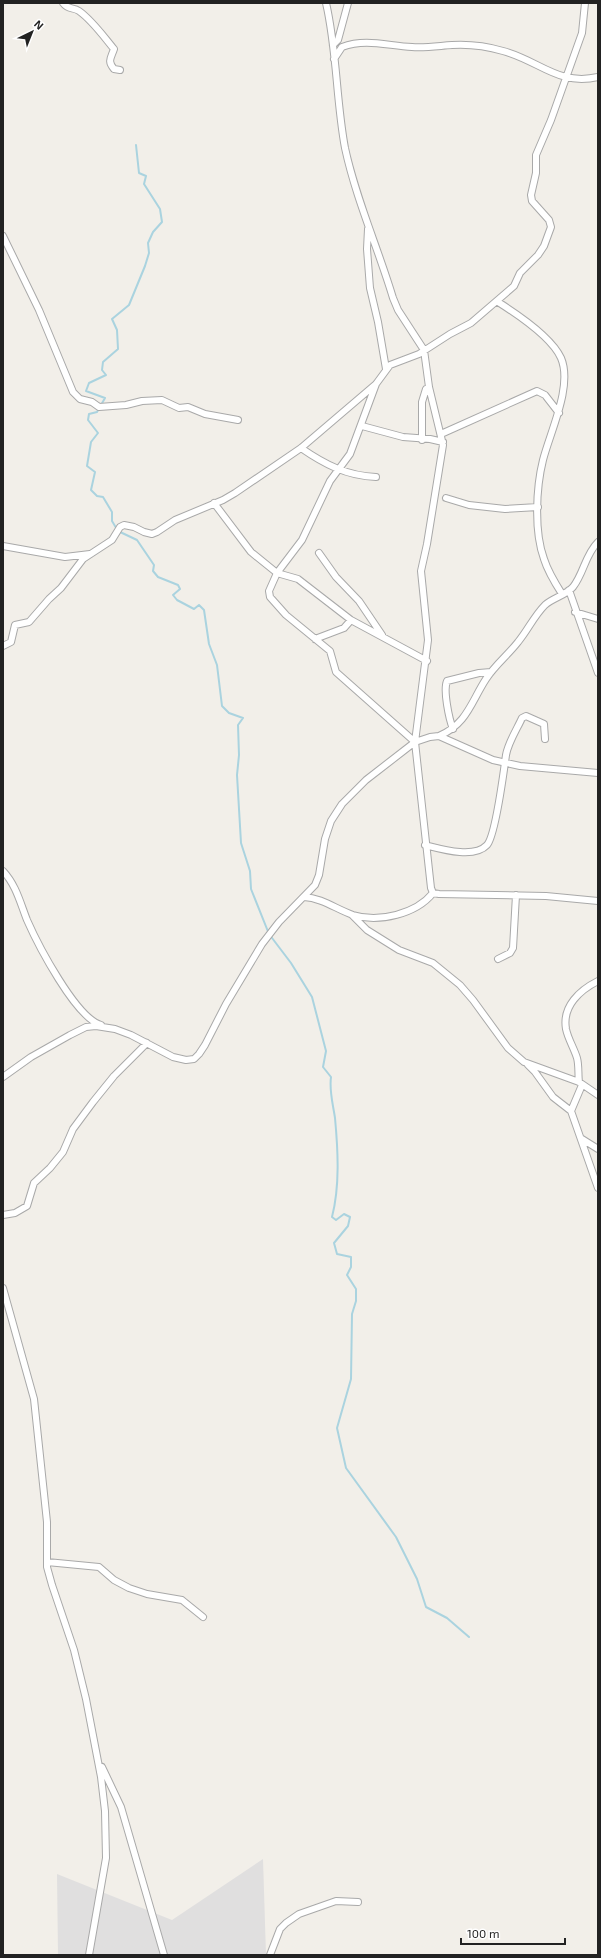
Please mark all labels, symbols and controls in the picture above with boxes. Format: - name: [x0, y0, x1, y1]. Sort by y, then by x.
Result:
- north arrow: [12, 12, 52, 52]
- text: N: [32, 17, 47, 32]
- scale bar: [461, 1920, 565, 1946]
- text: 100 m: [467, 1926, 499, 1940]

